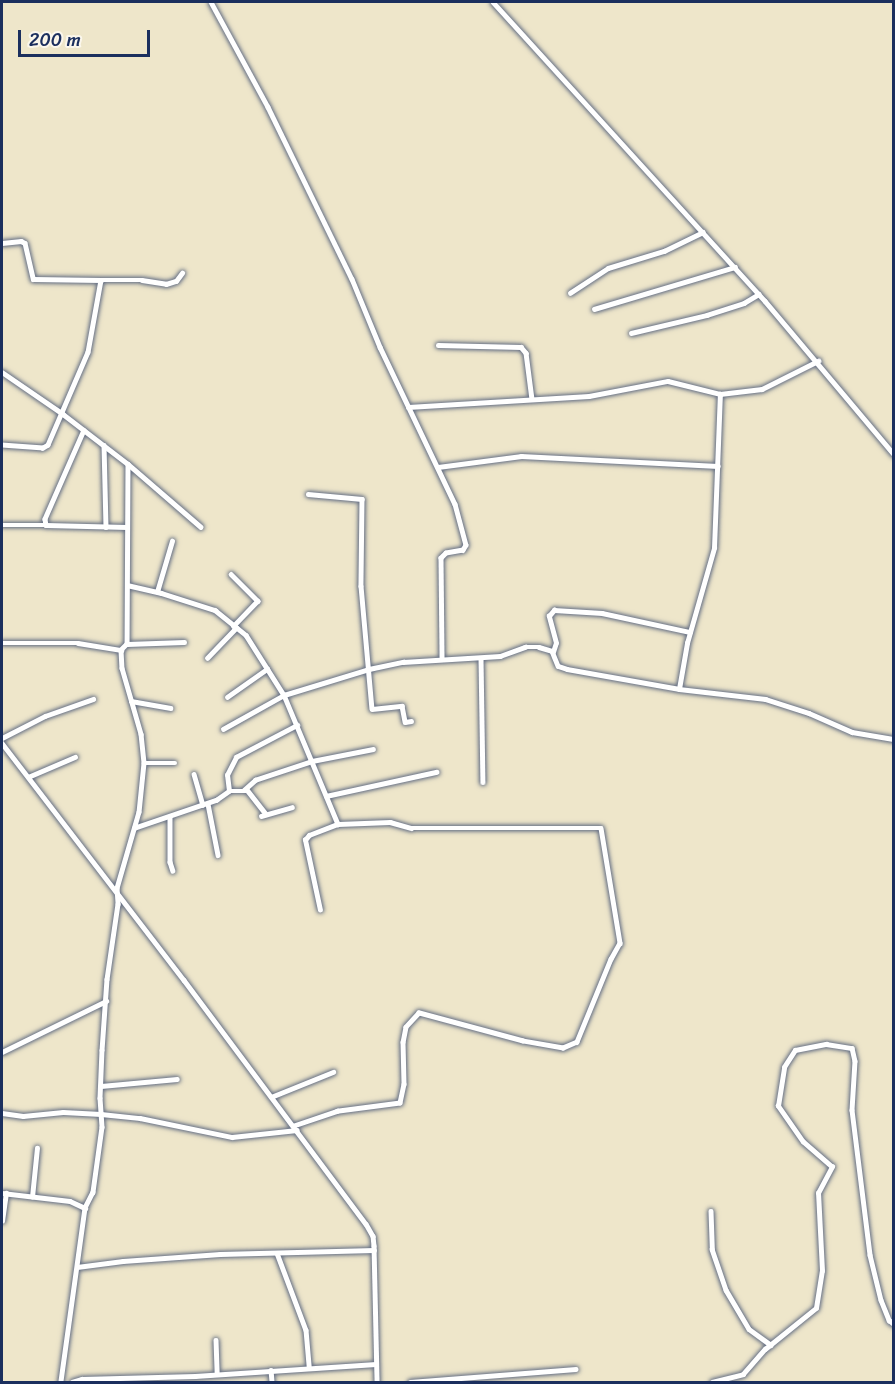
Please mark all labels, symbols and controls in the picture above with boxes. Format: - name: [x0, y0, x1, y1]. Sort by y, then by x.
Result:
- scale bar: [21, 18, 153, 56]
- text: 200 m: [29, 24, 81, 56]

